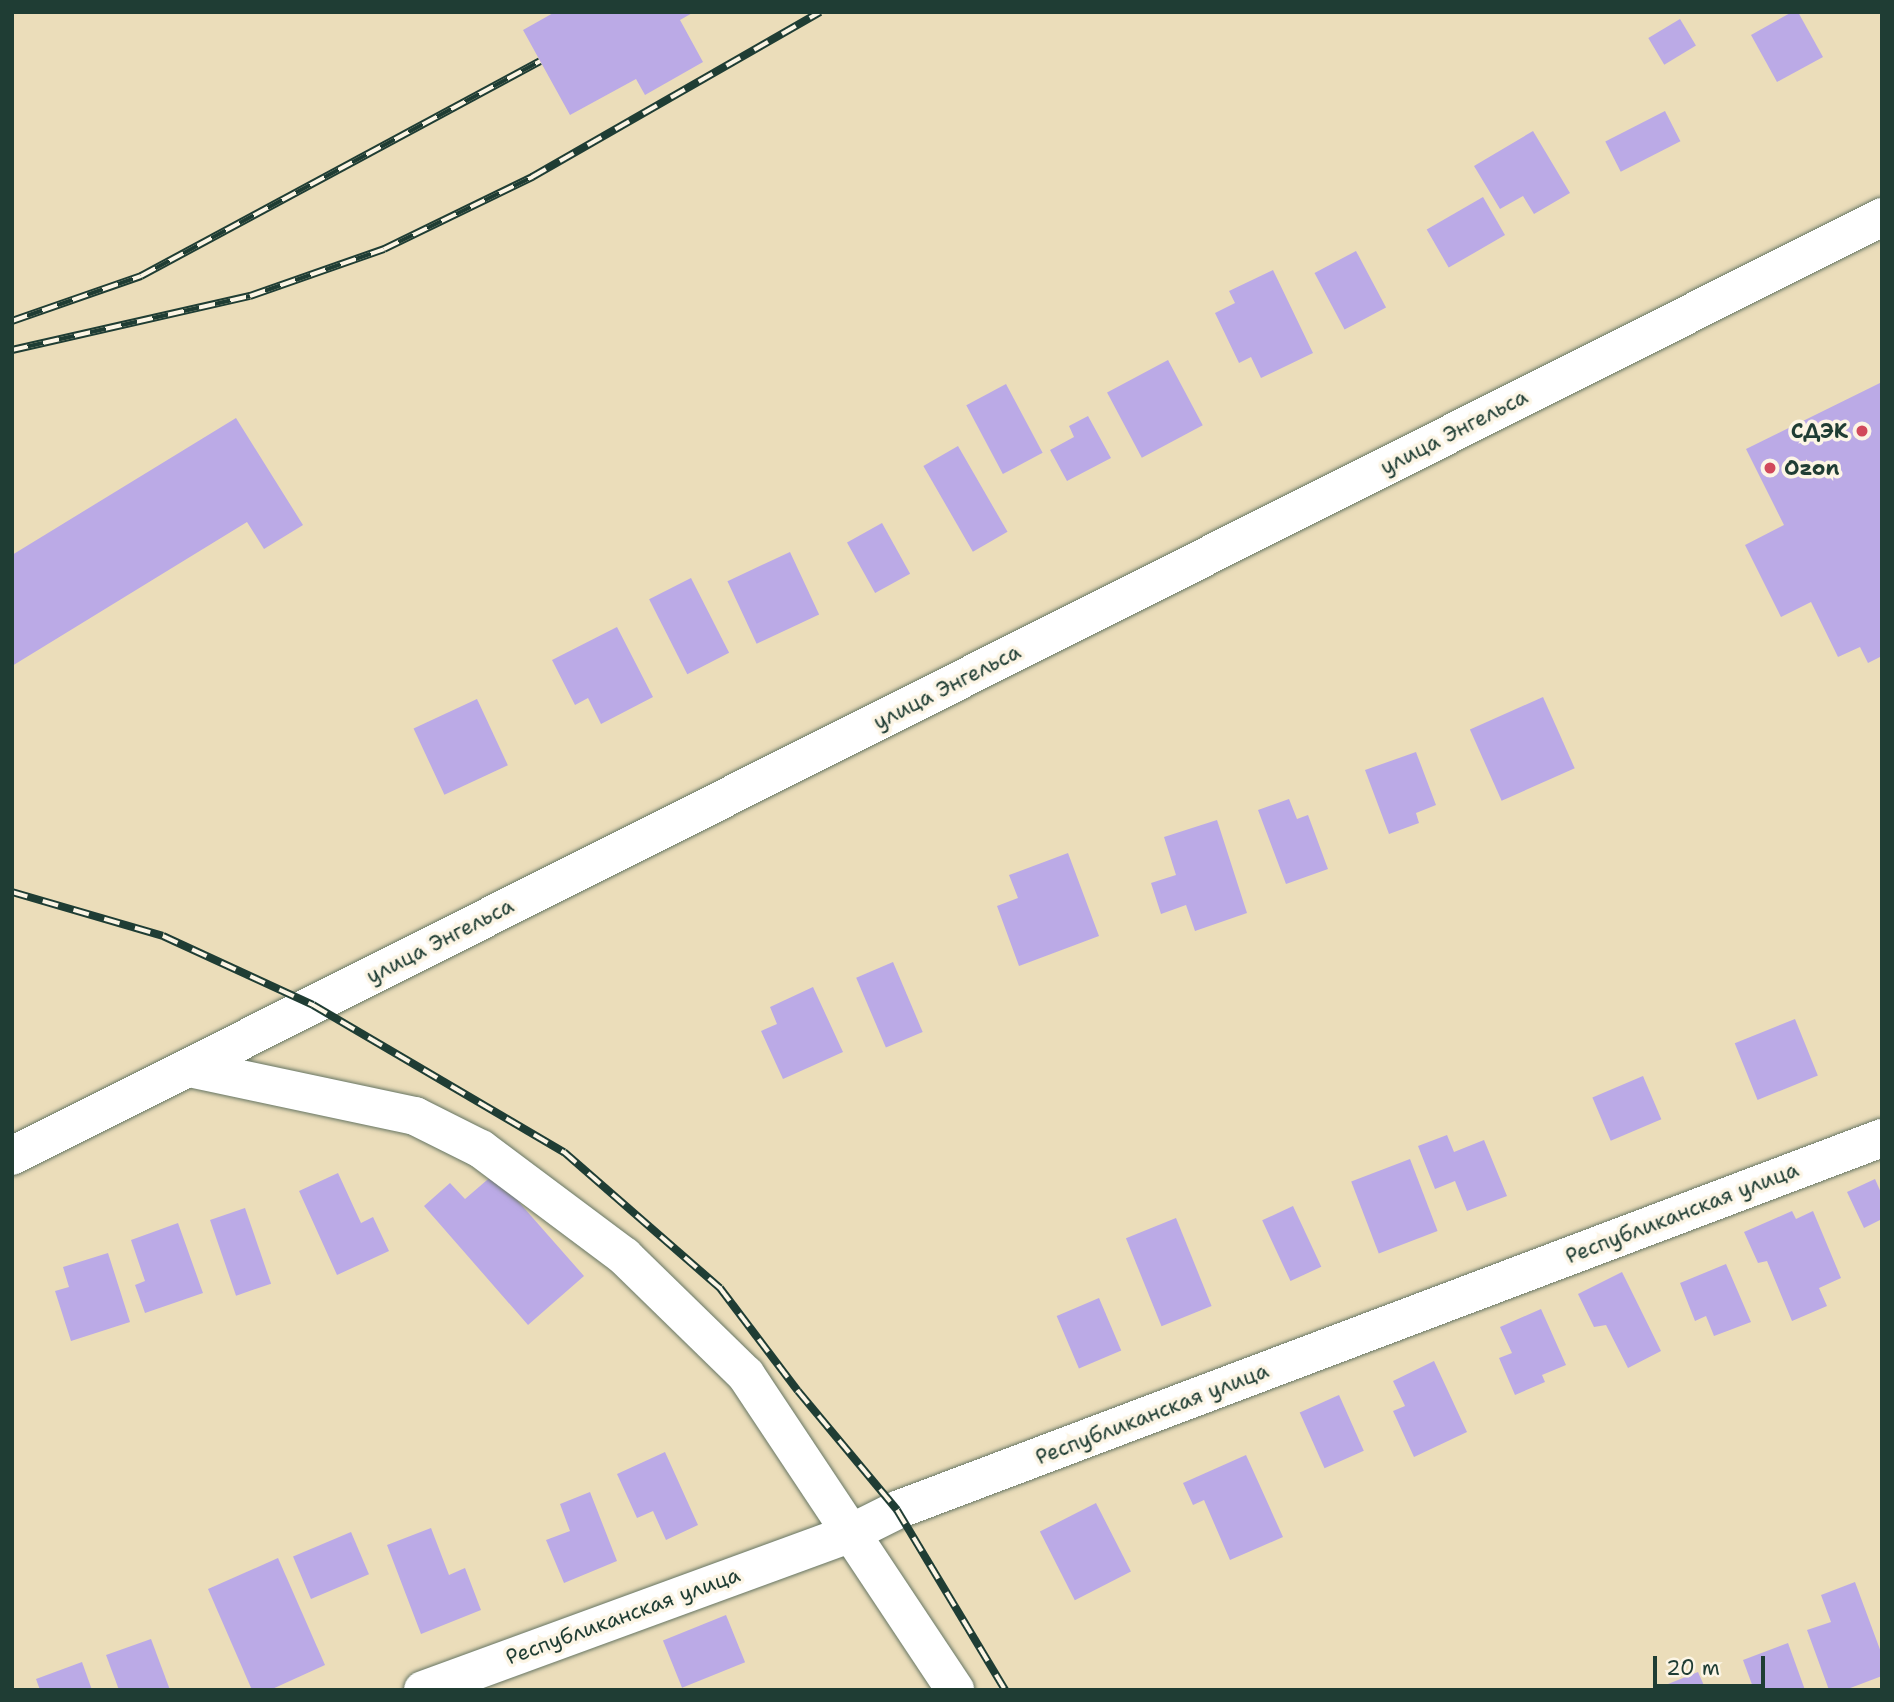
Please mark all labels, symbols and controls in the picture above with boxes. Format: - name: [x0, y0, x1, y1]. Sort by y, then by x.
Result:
- street label: улица Энгельса: [1376, 384, 1532, 480]
- place label: СДЭК: [1791, 418, 1848, 444]
- marker: СДЭК: [1854, 423, 1870, 439]
- place label: Ozon: [1784, 455, 1839, 481]
- marker: Ozon: [1762, 460, 1778, 476]
- street label: улица Энгельса: [869, 639, 1025, 735]
- street label: улица Энгельса: [362, 893, 518, 989]
- street label: Республиканская улица: [1562, 1157, 1802, 1269]
- street label: Республиканская улица: [1032, 1358, 1272, 1470]
- street label: Республиканская улица: [502, 1562, 744, 1670]
- scale bar: [1656, 1642, 1768, 1686]
- text: 20 m: [1666, 1654, 1720, 1682]

